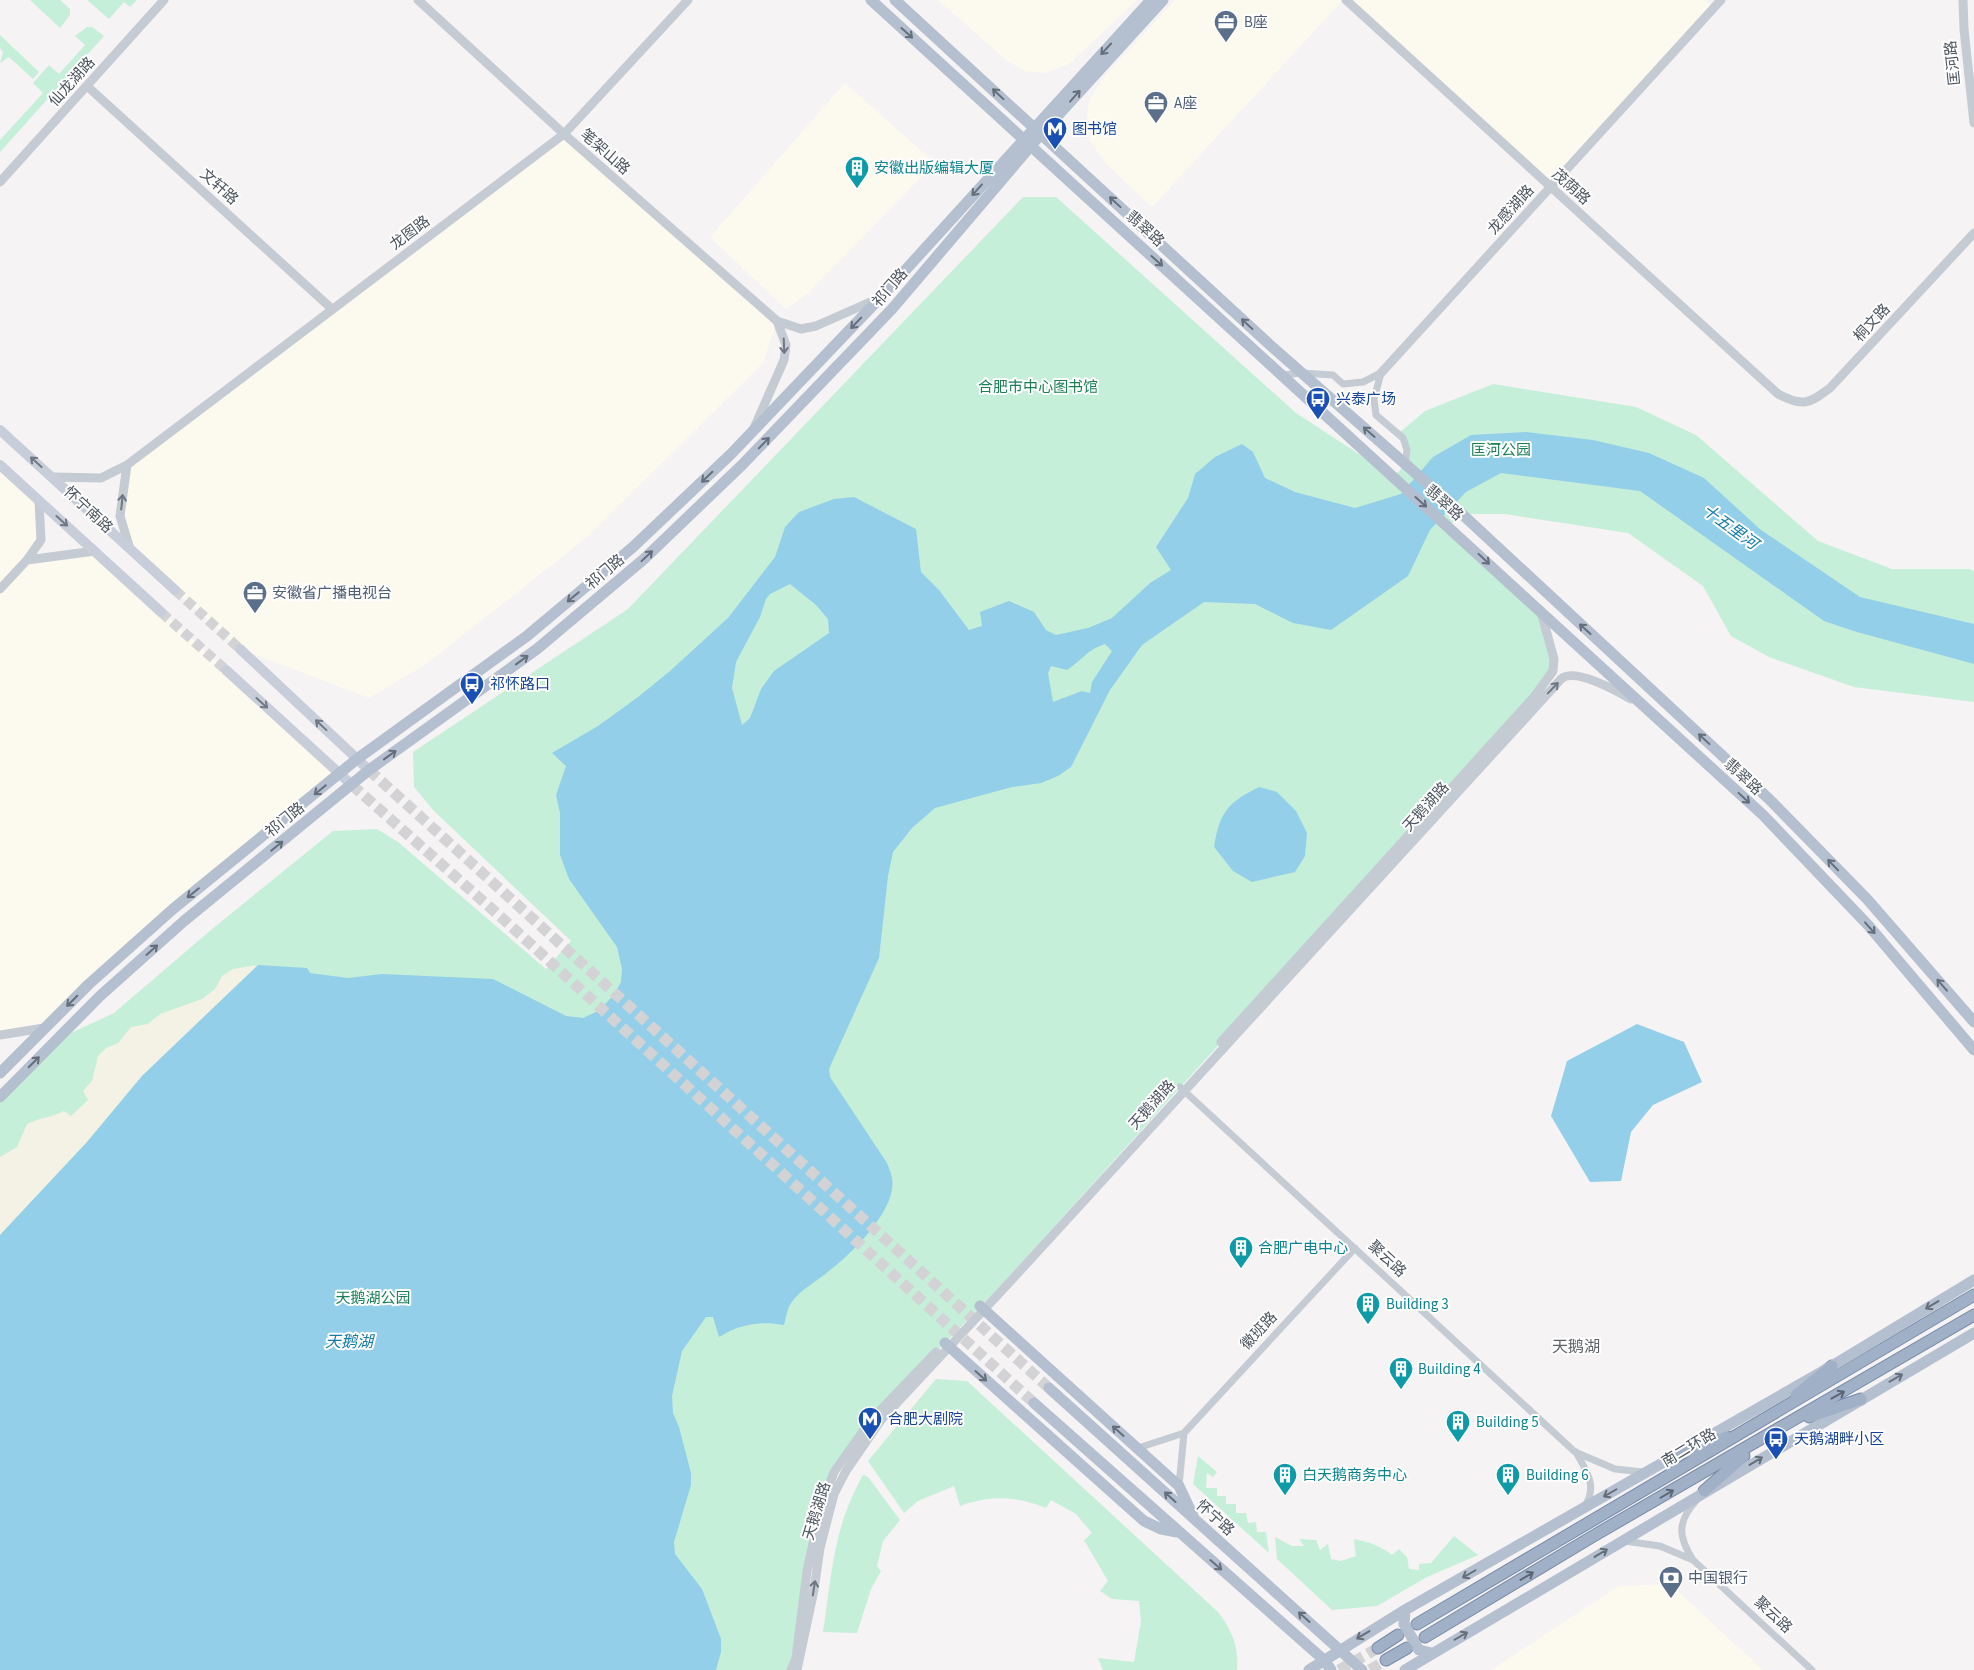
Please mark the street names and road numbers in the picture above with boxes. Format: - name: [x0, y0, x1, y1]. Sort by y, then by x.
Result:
- street label: 匡河路: [1940, 40, 1966, 86]
- street label: 仙龙湖路: [44, 53, 100, 111]
- street label: 笔架山路: [575, 124, 635, 180]
- street label: 文轩路: [195, 164, 243, 210]
- street label: 茂荫路: [1547, 164, 1595, 210]
- street label: 龙感湖路: [1483, 181, 1539, 239]
- street label: 翡翠路: [1121, 206, 1169, 252]
- street label: 龙图路: [386, 211, 434, 255]
- street label: 祁门路: [867, 264, 913, 312]
- street label: 桐文路: [1849, 299, 1895, 347]
- street label: 翡翠路: [1420, 480, 1468, 526]
- street label: 怀宁南路: [59, 482, 117, 538]
- street label: 祁门路: [581, 549, 629, 595]
- street label: 翡翠路: [1719, 754, 1767, 800]
- street label: 天鹅湖路: [1398, 778, 1454, 836]
- street label: 祁门路: [261, 798, 309, 842]
- street label: 天鹅湖路: [1124, 1076, 1180, 1134]
- street label: 聚云路: [1363, 1236, 1411, 1282]
- street label: 徽班路: [1236, 1307, 1282, 1355]
- street label: 南二环路: [1658, 1424, 1720, 1472]
- street label: 天鹅湖路: [798, 1479, 836, 1543]
- street label: 怀宁路: [1191, 1495, 1239, 1541]
- street label: 聚云路: [1749, 1592, 1797, 1638]

